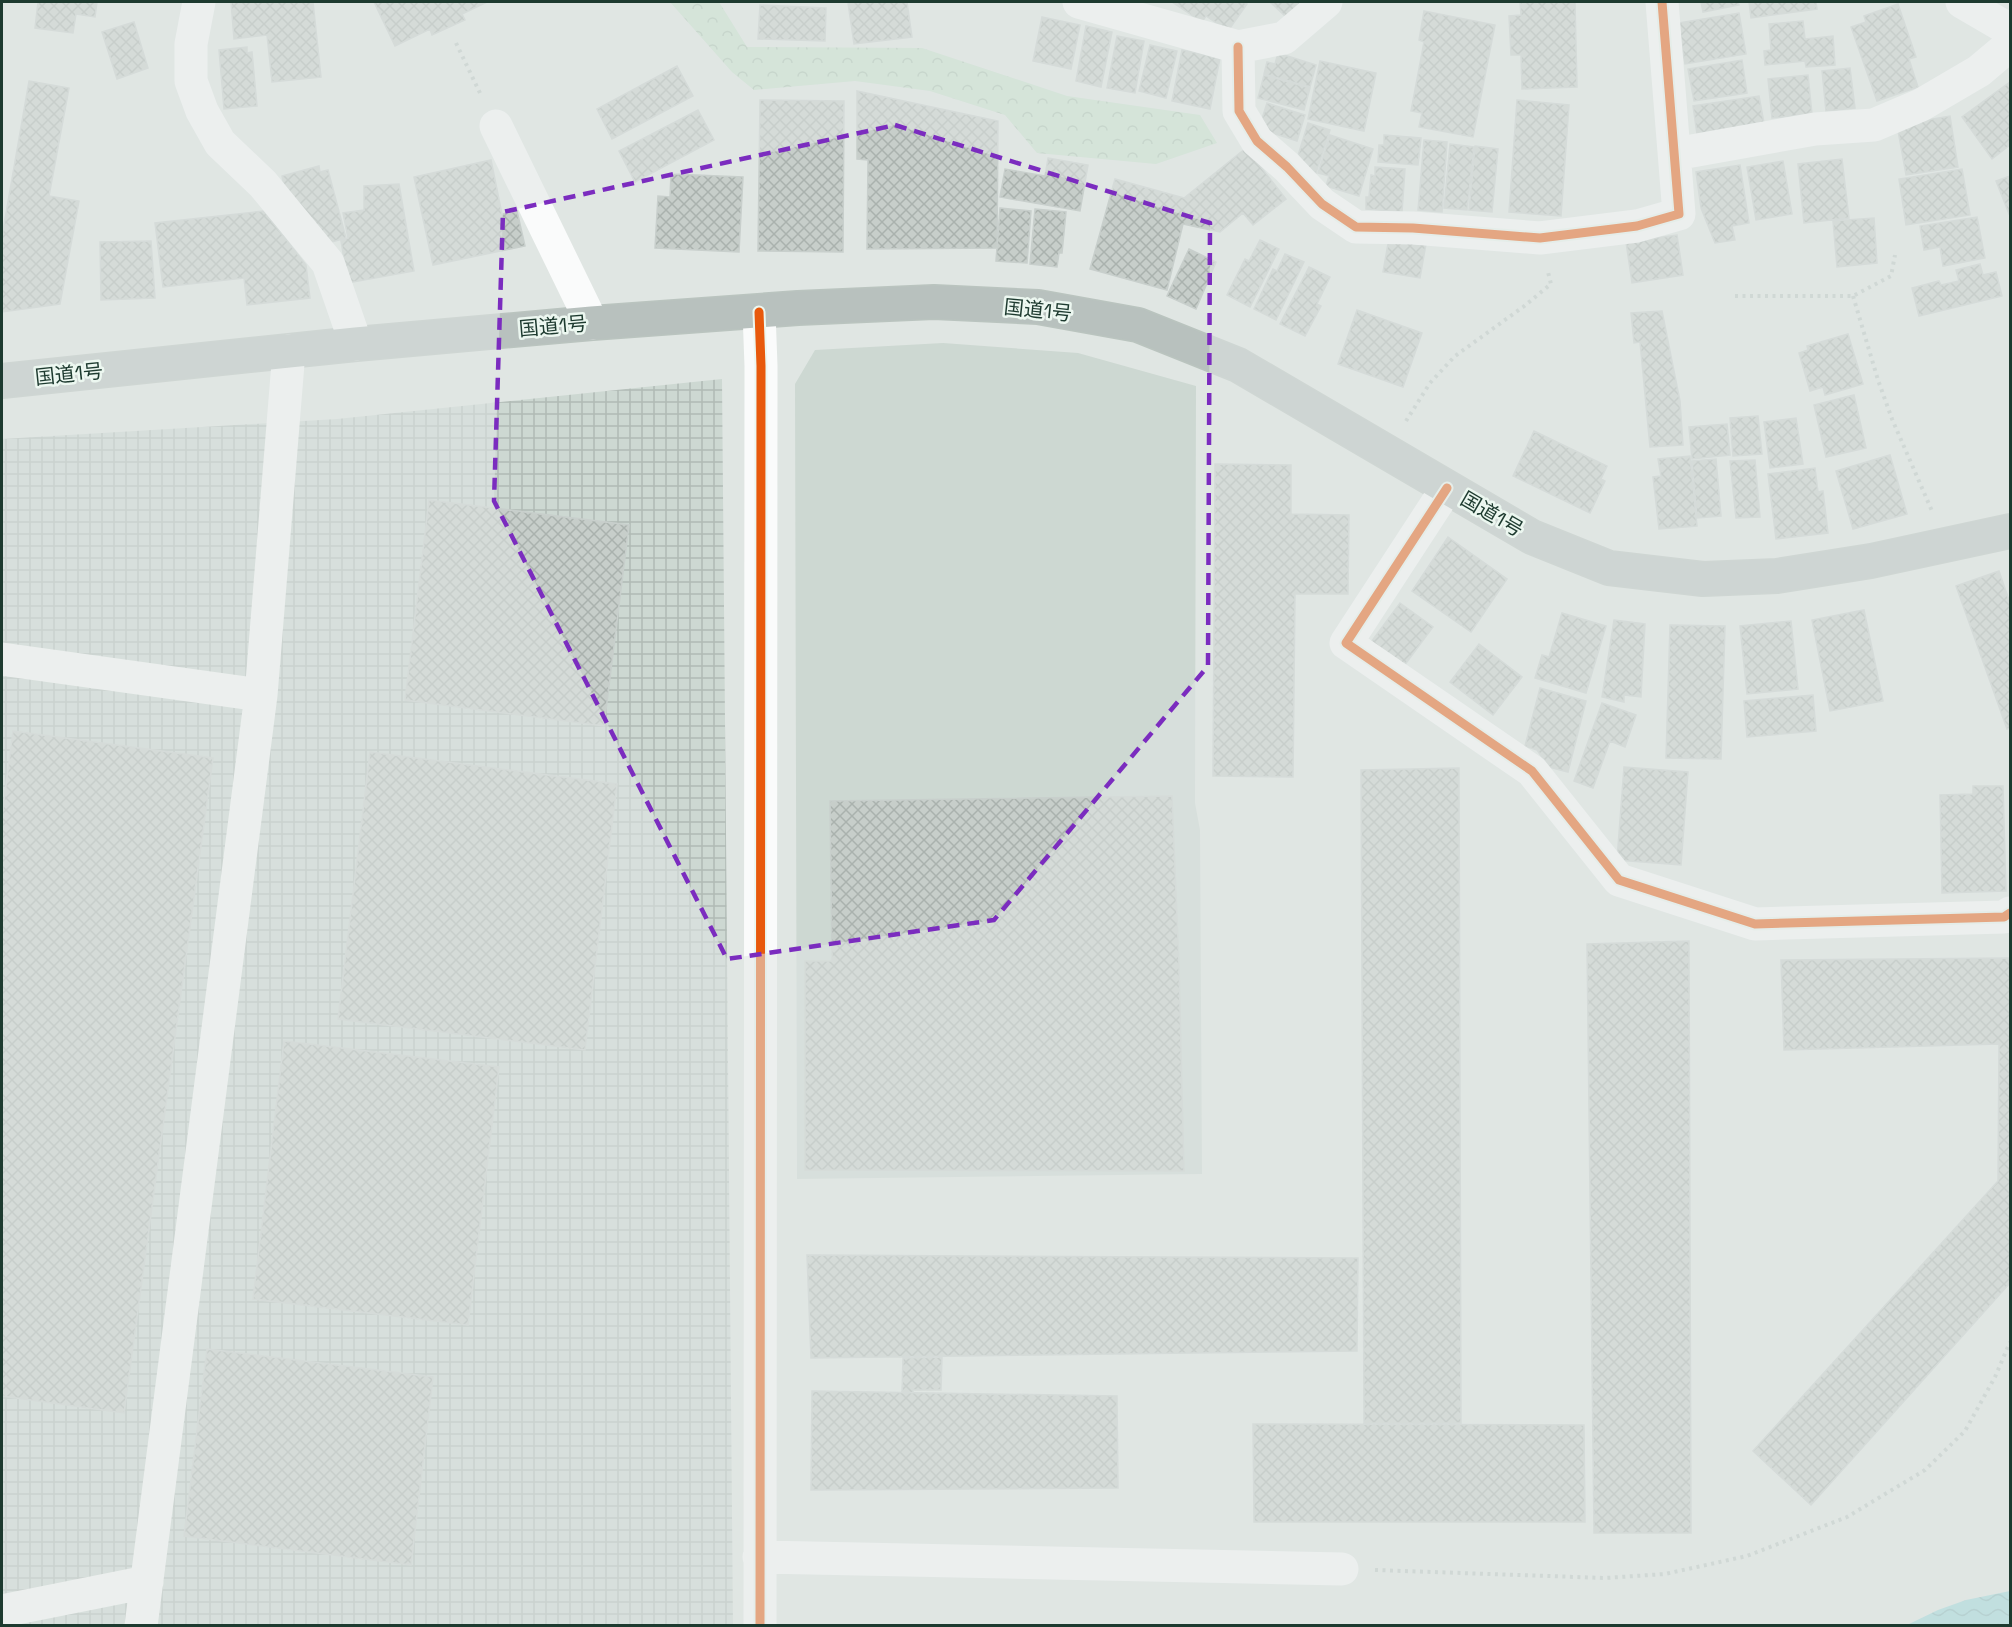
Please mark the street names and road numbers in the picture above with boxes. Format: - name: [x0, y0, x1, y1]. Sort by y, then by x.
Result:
- street label: 国道1号: [1003, 293, 1073, 327]
- street label: 国道1号: [518, 310, 588, 342]
- street label: 国道1号: [34, 357, 104, 391]
- street label: 国道1号: [1456, 486, 1528, 542]

